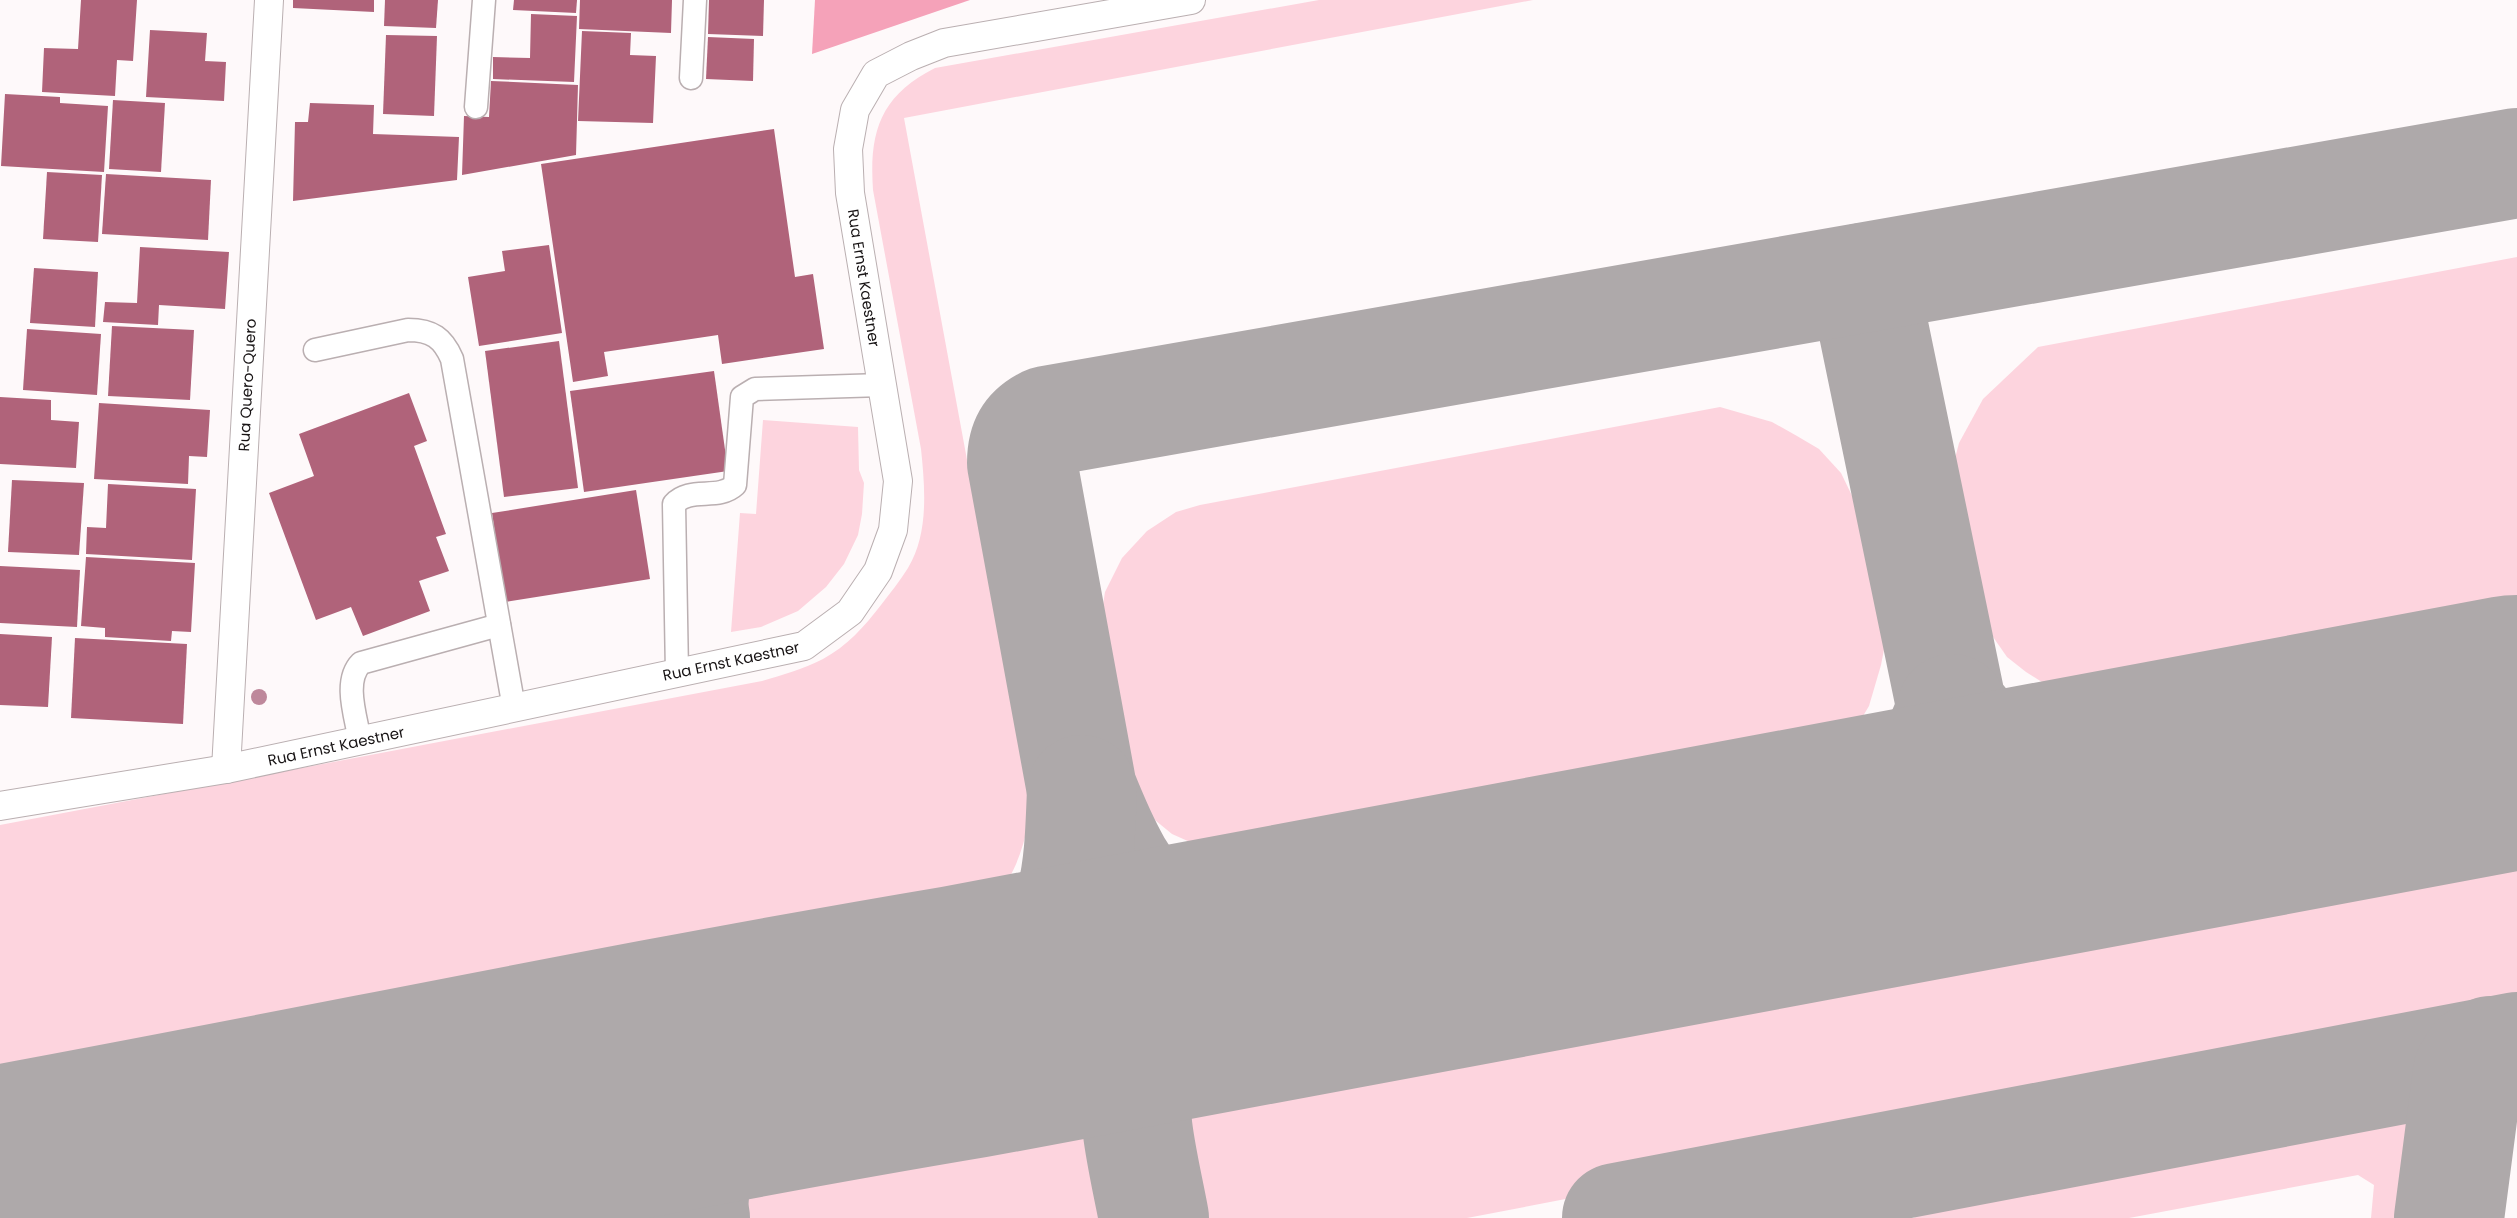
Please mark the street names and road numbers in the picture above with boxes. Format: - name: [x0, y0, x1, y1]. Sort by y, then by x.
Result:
- street label: Rua Ernst Kaestner: [843, 208, 885, 349]
- street label: Rua Quero-Quero: [233, 318, 261, 452]
- street label: Rua Ernst Kaestner: [661, 636, 802, 686]
- street label: Rua Ernst Kaestner: [266, 721, 407, 771]

